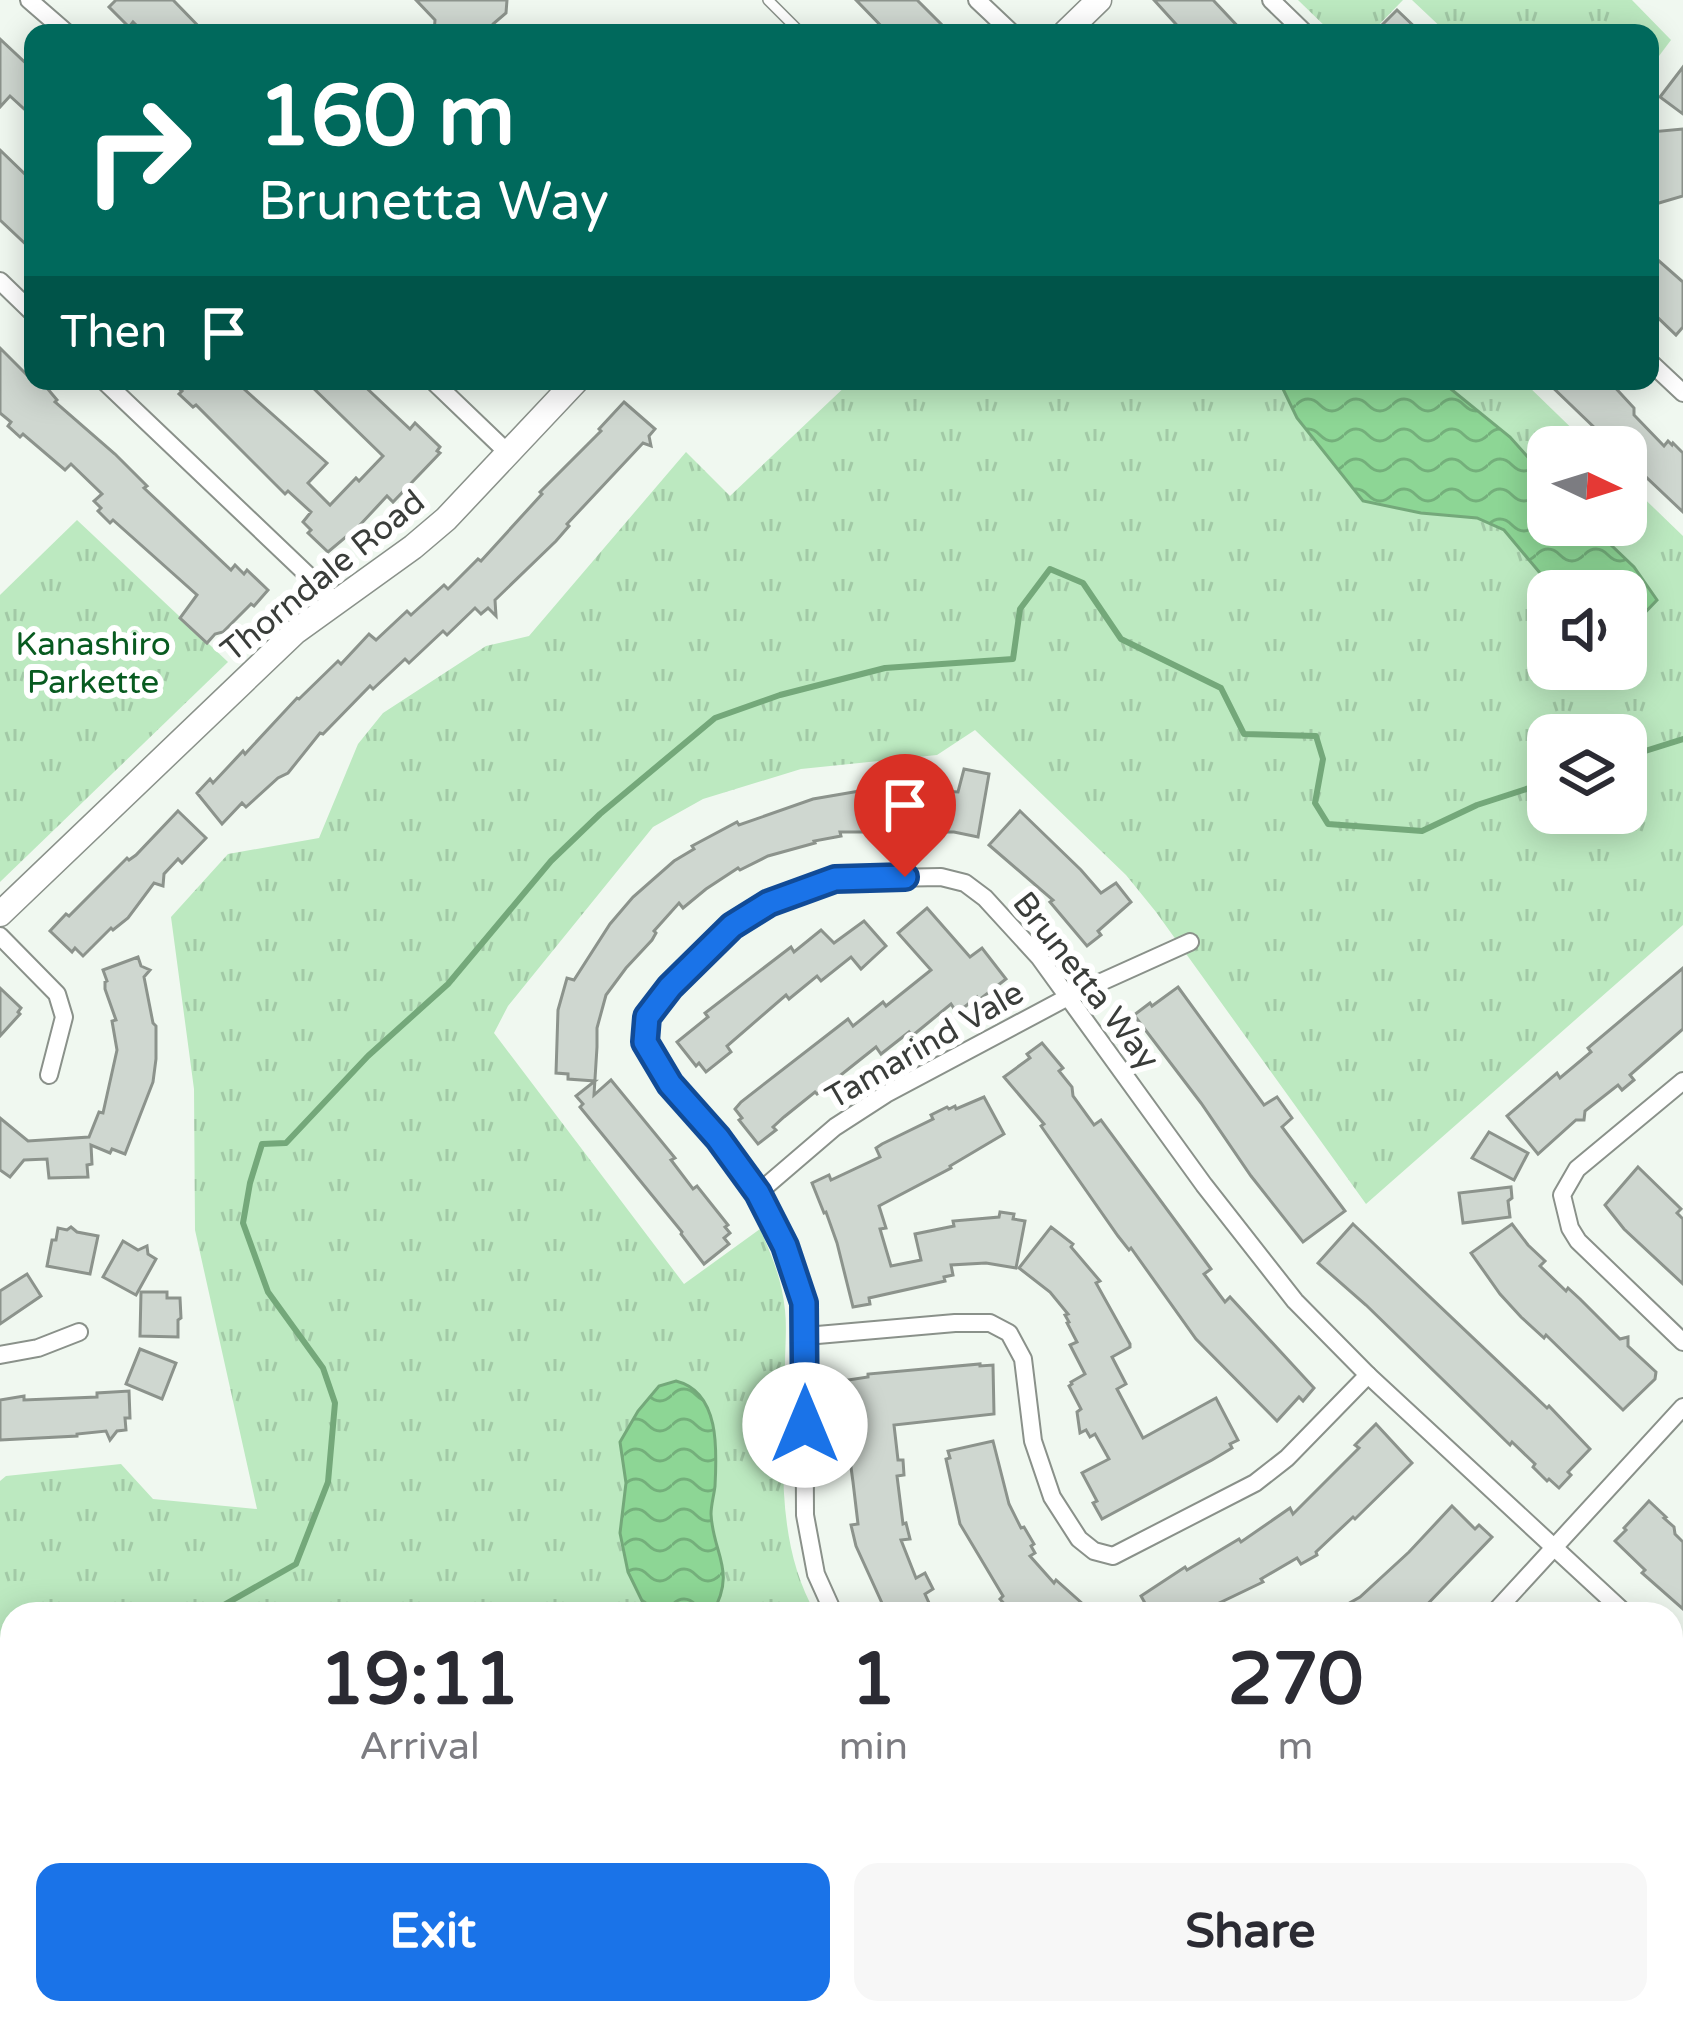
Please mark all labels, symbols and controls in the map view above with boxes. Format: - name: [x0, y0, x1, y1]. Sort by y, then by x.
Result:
- text: 160 m: [258, 67, 515, 168]
- icon: right: [60, 72, 216, 228]
- text: Brunetta Way: [258, 169, 609, 234]
- icon: arrive: [191, 300, 257, 366]
- text: Then: [60, 306, 167, 360]
- north arrow: [1527, 426, 1647, 546]
- map controls: [1527, 426, 1647, 834]
- street label: Thorndale Road: [213, 482, 433, 670]
- button: sound: [1527, 570, 1647, 690]
- park label: Kanashiro Parkette: [15, 625, 171, 702]
- button: layers: [1527, 714, 1647, 834]
- pin: [854, 754, 956, 877]
- icon: arrive: [872, 772, 938, 838]
- street label: Brunetta Way: [1004, 884, 1167, 1077]
- street label: Tamarind Vale: [819, 973, 1031, 1118]
- position arrow: [742, 1362, 868, 1488]
- text: 19:11: [320, 1637, 519, 1724]
- text: 1: [851, 1637, 896, 1724]
- text: 270: [1228, 1637, 1363, 1724]
- text: Arrival: [359, 1723, 480, 1770]
- text: min: [839, 1723, 908, 1770]
- text: m: [1278, 1723, 1313, 1770]
- button: Exit: [36, 1863, 830, 2001]
- button: Share: [854, 1863, 1647, 2001]

